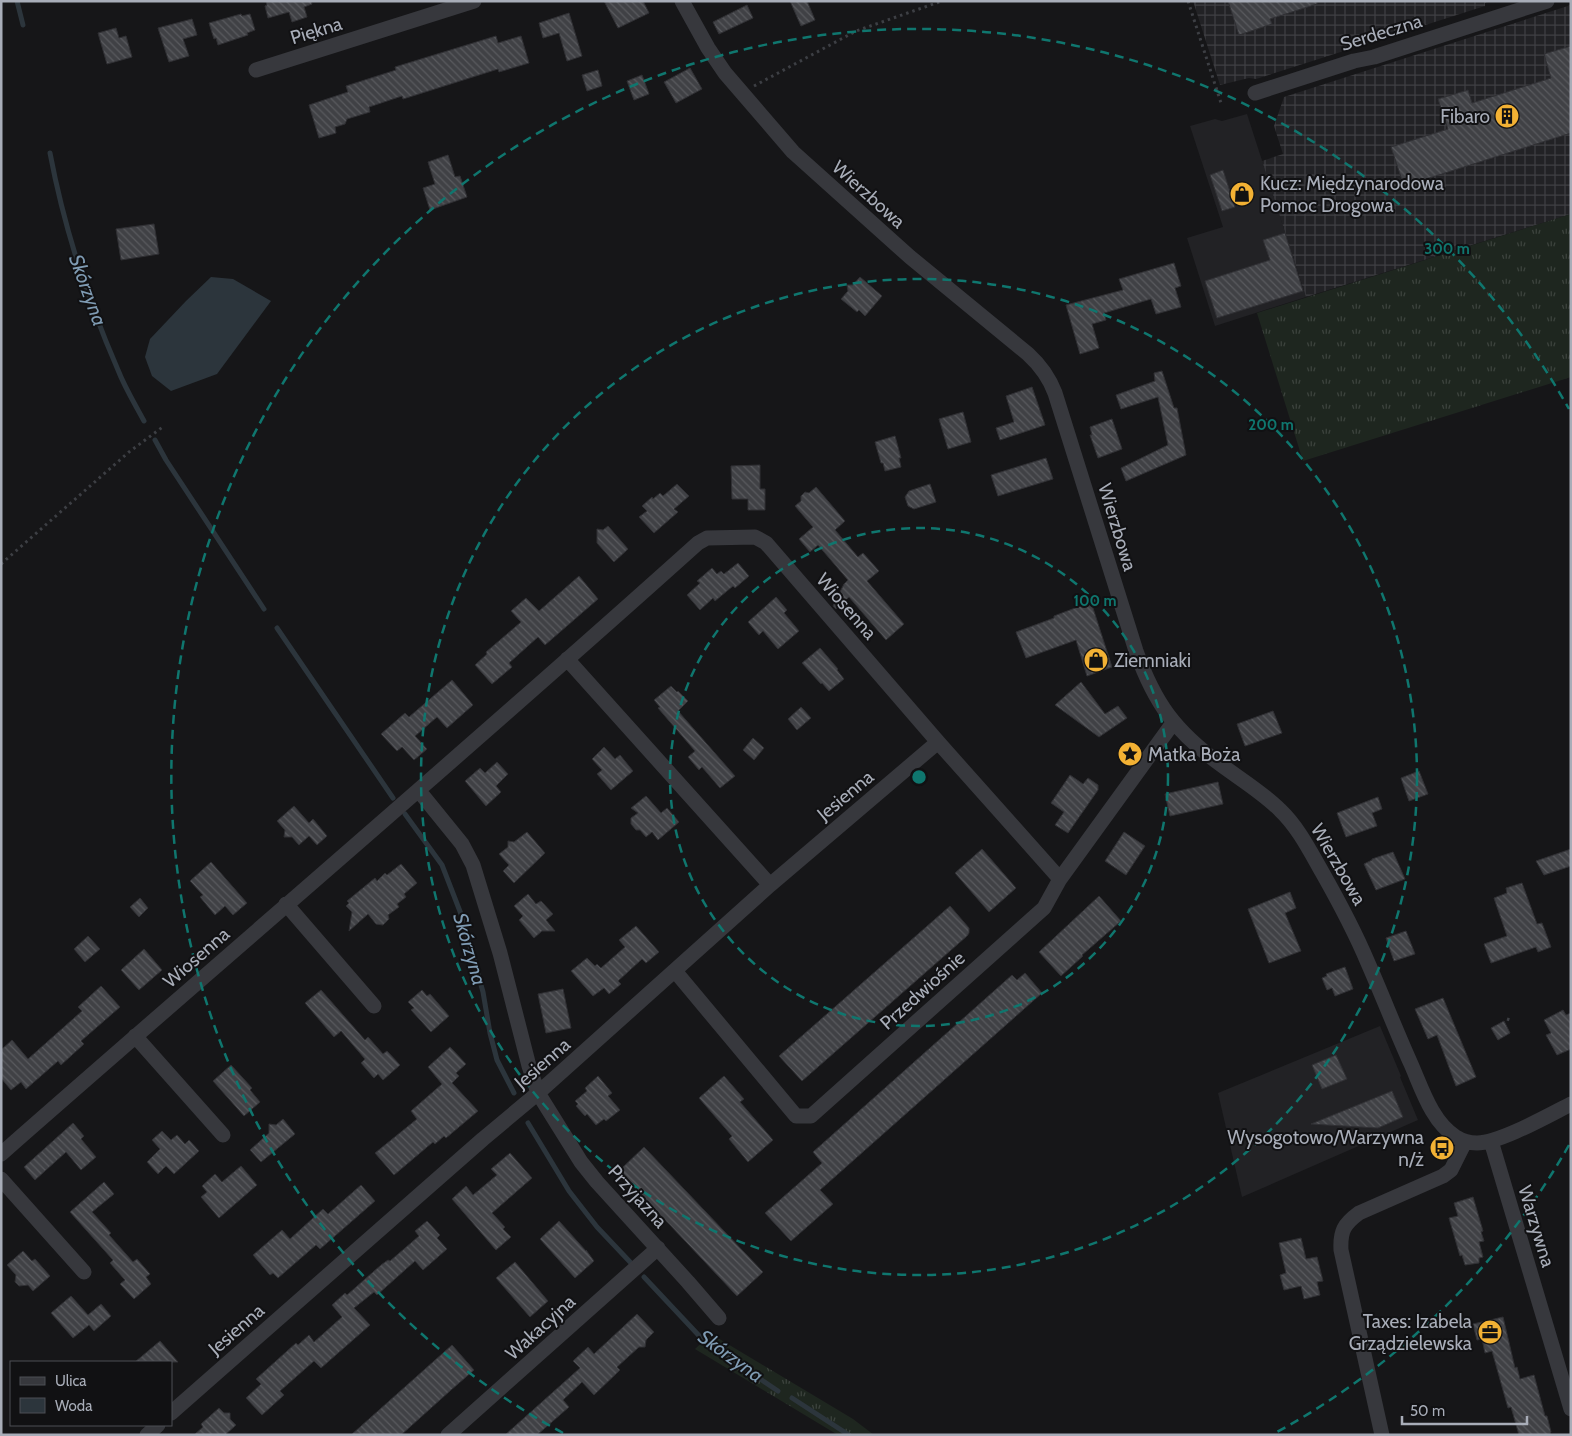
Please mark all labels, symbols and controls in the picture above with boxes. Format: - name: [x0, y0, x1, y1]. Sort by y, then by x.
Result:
- street label: Serdeczna: [1338, 9, 1425, 56]
- street label: Piękna: [288, 12, 345, 49]
- building icon: Fibaro: [1494, 103, 1520, 129]
- place label: Fibaro: [1440, 105, 1490, 128]
- street label: Wierzbowa: [827, 156, 910, 233]
- place label: Kucz: Międzynarodowa Pomoc Drogowa: [1260, 172, 1444, 217]
- shop icon: Kucz: Międzynarodowa Pomoc Drogowa: [1229, 181, 1255, 207]
- text: 300 m: [1424, 240, 1470, 258]
- water label: Skórzyna: [64, 251, 112, 329]
- text: 200 m: [1248, 416, 1294, 434]
- street label: Wierzbowa: [1093, 481, 1142, 574]
- street label: Wiosenna: [812, 568, 882, 644]
- text: 100 m: [1073, 592, 1117, 610]
- shop icon: Ziemniaki: [1083, 647, 1109, 673]
- place label: Ziemniaki: [1114, 649, 1191, 672]
- place icon: Matka Boża: [1117, 741, 1143, 767]
- place label: Matka Boża: [1148, 743, 1240, 766]
- street label: Jesienna: [812, 765, 878, 826]
- centre of rings: [910, 768, 928, 786]
- street label: Wierzbowa: [1306, 819, 1371, 909]
- water label: Skórzyna: [448, 910, 492, 988]
- street label: Wiosenna: [158, 922, 234, 992]
- street label: Przedwiośnie: [875, 946, 970, 1034]
- street label: Jesienna: [509, 1033, 575, 1094]
- place label: Wysogotowo/Warzywna n/ż: [1227, 1126, 1424, 1171]
- bus stop icon: Wysogotowo/Warzywna n/ż: [1429, 1135, 1455, 1161]
- street label: Przyjazna: [603, 1160, 672, 1233]
- street label: Warzywna: [1513, 1182, 1560, 1270]
- street label: Wakacyjna: [501, 1290, 580, 1365]
- street label: Jesienna: [203, 1299, 269, 1360]
- place label: Taxes: Izabela Grządzielewska: [1349, 1310, 1472, 1355]
- office icon: Taxes: Izabela Grządzielewska: [1477, 1319, 1503, 1345]
- water label: Skórzyna: [694, 1324, 768, 1388]
- legend: [10, 1361, 172, 1426]
- text: Ulica: [55, 1372, 87, 1390]
- scale bar: [1402, 1394, 1527, 1426]
- text: Woda: [55, 1397, 93, 1415]
- text: 50 m: [1410, 1402, 1445, 1420]

